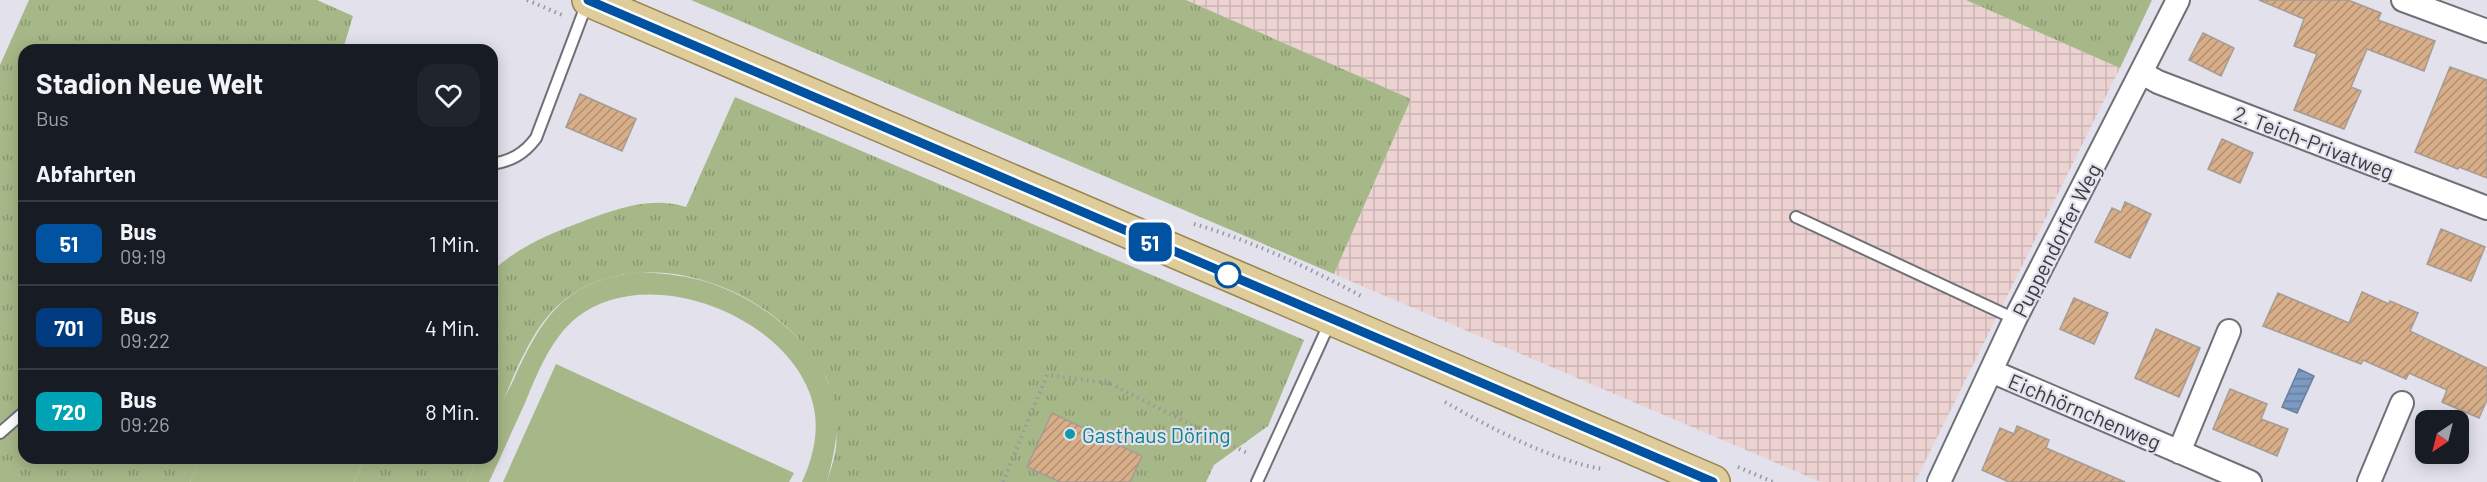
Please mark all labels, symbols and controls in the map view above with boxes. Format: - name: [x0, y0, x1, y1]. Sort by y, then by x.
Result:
- button: heart: [417, 64, 480, 127]
- text: Stadion Neue Welt: [36, 66, 263, 100]
- street label: 2. Teich-Privatweg: [2230, 100, 2398, 184]
- text: Bus: [36, 106, 69, 130]
- street label: Puppendorfer Weg: [2006, 159, 2106, 321]
- text: Abfahrten: [36, 160, 136, 186]
- text: Bus: [120, 218, 157, 244]
- line badge: 51: [1123, 222, 1177, 262]
- text: 1 Min.: [429, 230, 480, 256]
- text: 51: [1141, 230, 1159, 255]
- text: 51: [60, 231, 78, 256]
- text: 09:19: [120, 244, 166, 268]
- unlabelled marker: [1215, 262, 1241, 288]
- text: Bus: [120, 302, 157, 328]
- text: 4 Min.: [425, 314, 480, 340]
- text: 701: [54, 315, 84, 340]
- text: 09:22: [120, 328, 170, 352]
- street label: Eichhörnchenweg: [2005, 368, 2165, 454]
- text: Bus: [120, 386, 157, 412]
- text: 8 Min.: [425, 398, 480, 424]
- text: 720: [52, 399, 86, 424]
- north arrow: [2415, 410, 2469, 464]
- map controls: [2415, 410, 2469, 464]
- text: 09:26: [120, 412, 170, 436]
- place label: Gasthaus Döring: [1082, 422, 1231, 447]
- marker: Gasthaus Döring: [1063, 427, 1077, 441]

